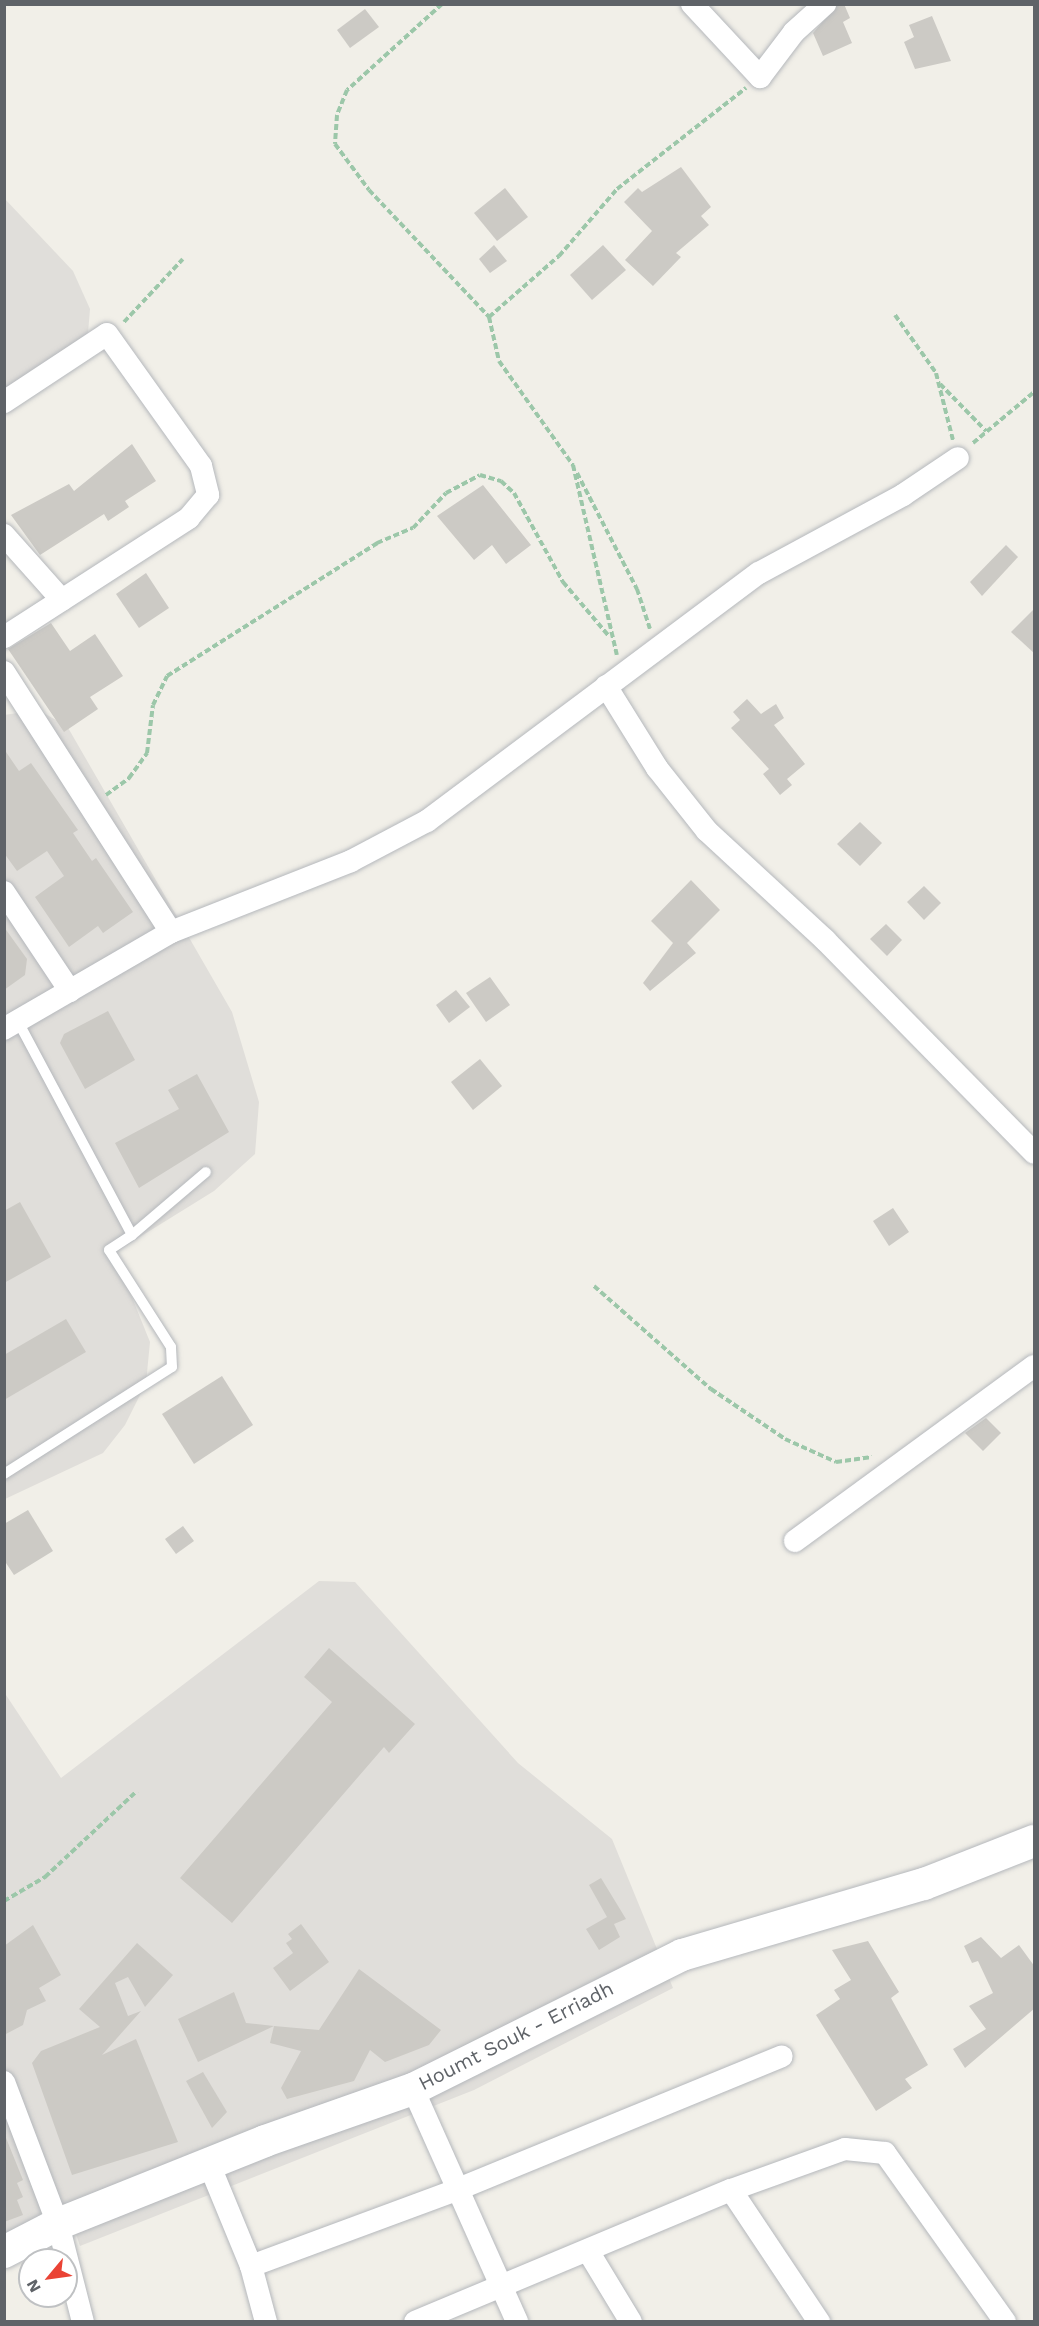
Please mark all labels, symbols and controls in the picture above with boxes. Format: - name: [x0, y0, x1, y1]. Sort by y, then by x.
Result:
- street label: Houmt Souk - Erriadh: [414, 1976, 618, 2096]
- north arrow: [18, 2248, 78, 2308]
- text: N: [22, 2276, 45, 2296]

